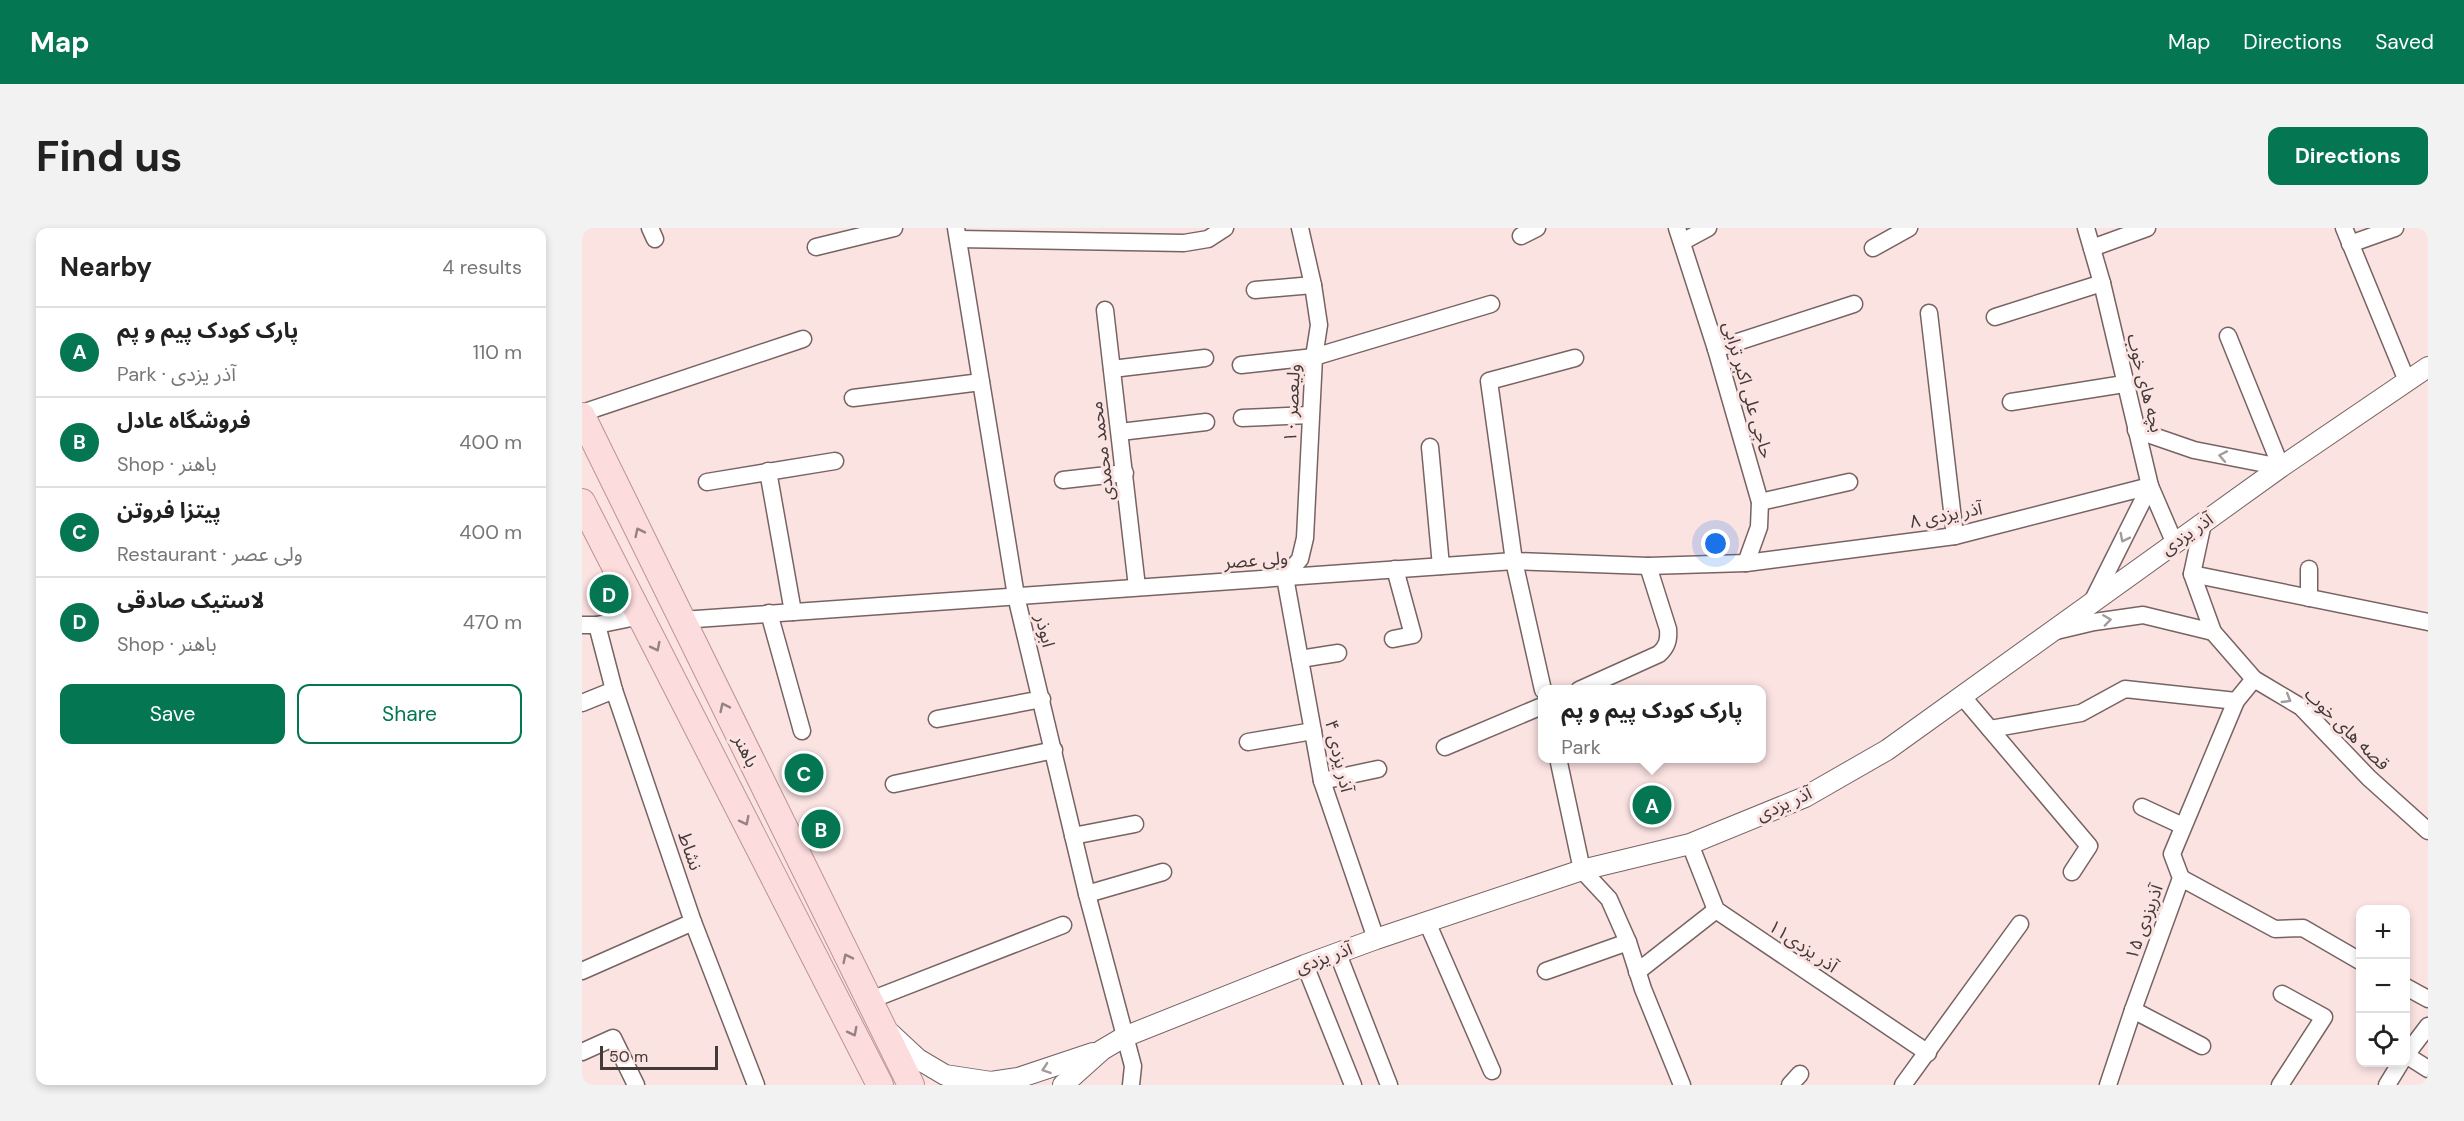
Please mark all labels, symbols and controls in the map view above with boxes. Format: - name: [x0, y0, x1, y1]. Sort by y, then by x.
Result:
- text: Map: [30, 24, 90, 61]
- text: Map: [2168, 28, 2210, 56]
- text: Directions: [2243, 28, 2342, 56]
- text: Saved: [2375, 28, 2434, 56]
- button: Directions: [2268, 127, 2428, 185]
- text: Find us: [36, 129, 182, 184]
- text: Nearby: [60, 250, 152, 284]
- text: 4 results: [442, 254, 522, 280]
- text: پارک کودک پیم و پم: [117, 316, 298, 345]
- street label: حاجی علی اکبر ترابی: [1717, 319, 1779, 461]
- street label: بچه های خوب: [2121, 331, 2169, 435]
- text: A: [72, 339, 87, 365]
- text: 110 m: [473, 339, 522, 365]
- text: Park · آذر یزدی: [117, 361, 236, 387]
- street label: ۱۰ ولیعصر: [1278, 363, 1306, 443]
- street label: محمد محمدی: [1084, 400, 1120, 502]
- text: فروشگاه عادل: [117, 406, 251, 435]
- text: B: [73, 429, 86, 455]
- text: 400 m: [459, 429, 522, 455]
- one-way arrow: [2219, 450, 2229, 463]
- text: Shop · باهنر: [117, 451, 217, 477]
- text: پیتزا فروتن: [117, 496, 221, 525]
- street label: ۸ آذر یزدی: [1908, 496, 1985, 534]
- street label: آذر یزدی: [2156, 507, 2218, 561]
- text: C: [72, 519, 87, 545]
- text: 400 m: [459, 519, 522, 545]
- one-way arrow: [634, 527, 646, 538]
- your location: [1701, 529, 1730, 558]
- one-way arrow: [2120, 532, 2131, 543]
- text: Restaurant · ولی عصر: [117, 541, 303, 567]
- street label: ولی عصر: [1222, 546, 1289, 574]
- pin: D: [590, 572, 628, 616]
- text: لاستیک صادقی: [117, 586, 264, 615]
- text: D: [72, 609, 87, 635]
- text: 470 m: [463, 609, 522, 635]
- street label: ابوذر: [1029, 611, 1061, 650]
- one-way arrow: [2103, 614, 2112, 626]
- text: Shop · باهنر: [117, 631, 217, 657]
- one-way arrow: [649, 641, 661, 652]
- street label: قصه های خوب: [2299, 682, 2395, 776]
- button: Save: [60, 684, 285, 744]
- button: Share: [297, 684, 522, 744]
- popup: [1538, 685, 1766, 763]
- one-way arrow: [2281, 691, 2291, 703]
- text: پارک کودک پیم و پم: [1561, 696, 1743, 725]
- one-way arrow: [720, 702, 732, 713]
- street label: ۴ آذر یزدی: [1319, 717, 1359, 795]
- street label: باهنر: [727, 730, 764, 771]
- text: Park: [1561, 734, 1601, 760]
- pin: C: [784, 750, 824, 796]
- street label: آذر یزدی: [1752, 781, 1816, 827]
- pin: A: [1632, 782, 1672, 828]
- pin: B: [802, 806, 840, 852]
- one-way arrow: [738, 815, 749, 825]
- street label: نشاط: [672, 828, 708, 874]
- street label: ۱۵ آذریزدی: [2119, 880, 2169, 963]
- map controls: [2356, 905, 2410, 1067]
- button: +: [2356, 905, 2410, 959]
- street label: آذر یزدی۱۱: [1764, 914, 1843, 978]
- street label: آذر یزدی: [1292, 936, 1356, 979]
- one-way arrow: [843, 953, 854, 964]
- button: −: [2356, 959, 2410, 1013]
- button: locate: [2356, 1013, 2410, 1067]
- one-way arrow: [846, 1026, 857, 1036]
- scale bar: [600, 1043, 718, 1070]
- text: 50 m: [609, 1046, 648, 1067]
- one-way arrow: [1041, 1061, 1052, 1074]

